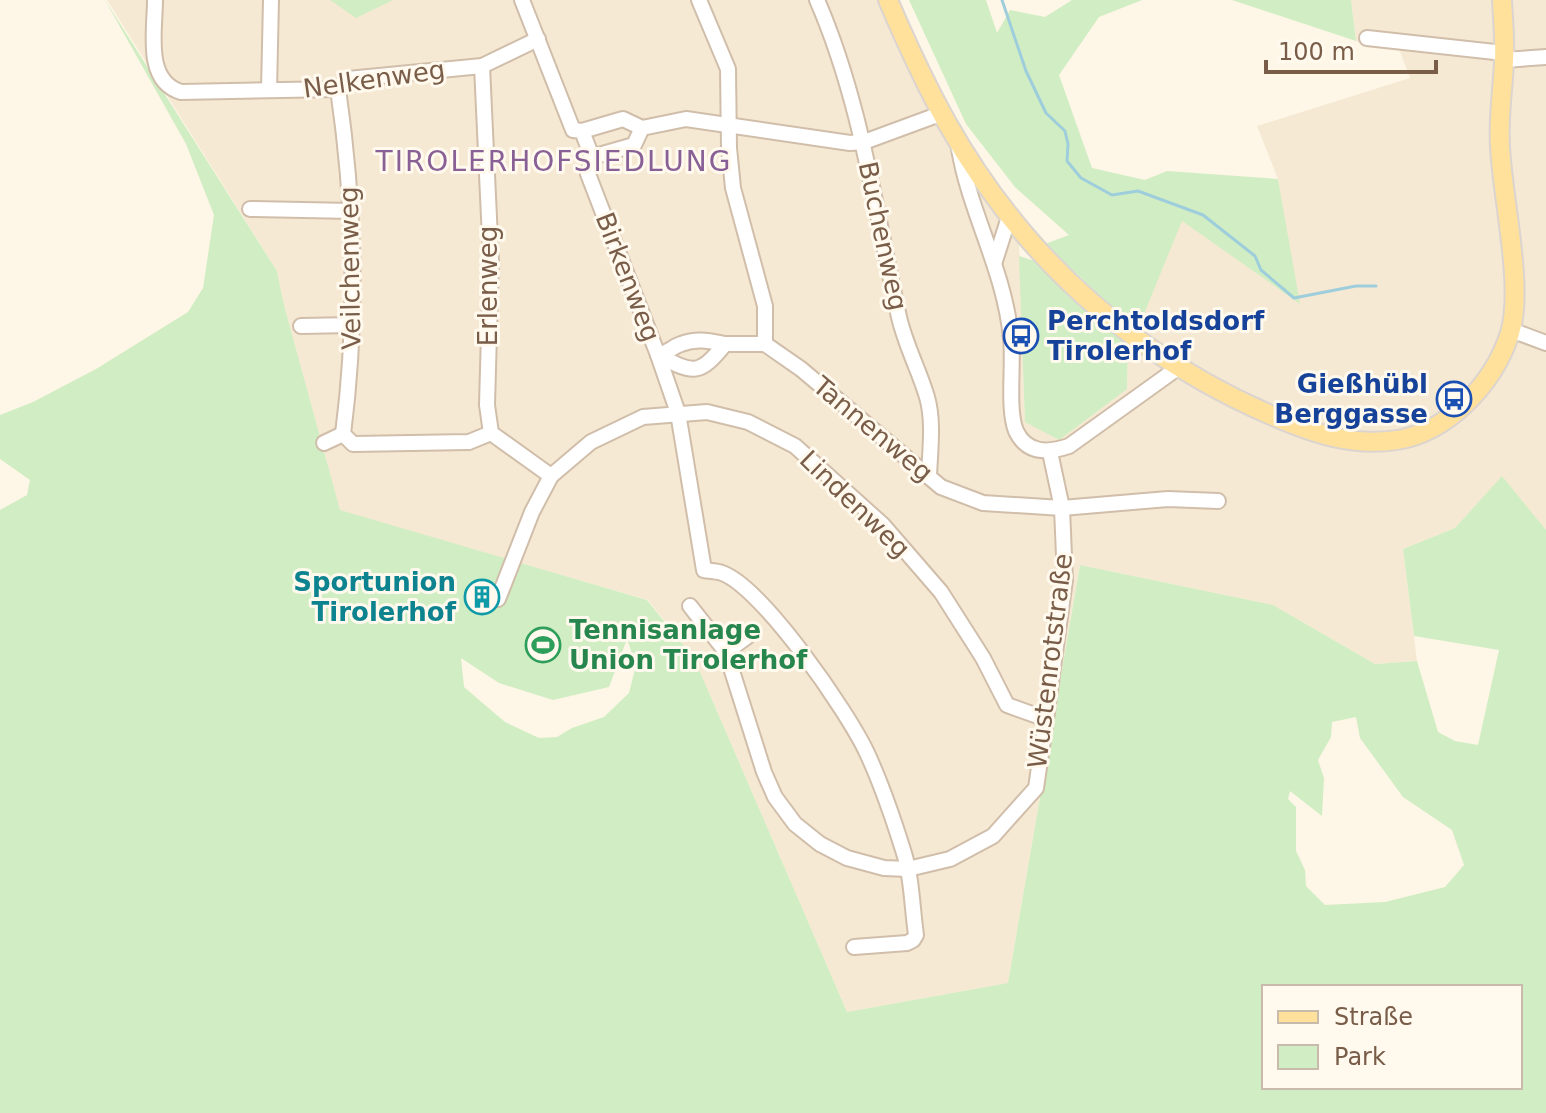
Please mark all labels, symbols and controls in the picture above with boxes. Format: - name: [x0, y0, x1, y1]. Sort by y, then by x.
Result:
- scale bar: [1266, 24, 1436, 74]
- text: 100 m: [1278, 38, 1355, 66]
- street label: Nelkenweg: [301, 54, 447, 104]
- district label: TIROLERHOFSIEDLUNG: [375, 145, 732, 178]
- street label: Buchenweg: [853, 159, 913, 313]
- street label: Veilchenweg: [334, 186, 366, 350]
- street label: Birkenweg: [590, 208, 666, 346]
- street label: Erlenweg: [473, 226, 503, 346]
- place label: Perchtoldsdorf Tirolerhof: [1047, 306, 1265, 366]
- bus stop icon: Perchtoldsdorf Tirolerhof: [1002, 317, 1040, 355]
- place label: Gießhübl Berggasse: [1274, 369, 1428, 429]
- street label: Tannenweg: [806, 370, 939, 488]
- bus stop icon: Gießhübl Berggasse: [1435, 380, 1473, 418]
- street label: Lindenweg: [794, 444, 916, 564]
- street label: Wüstenrotstraße: [1022, 552, 1078, 770]
- place label: Sportunion Tirolerhof: [293, 567, 457, 627]
- building icon: Sportunion Tirolerhof: [463, 578, 501, 616]
- place label: Tennisanlage Union Tirolerhof: [569, 615, 808, 675]
- sports icon: Tennisanlage Union Tirolerhof: [524, 626, 562, 664]
- legend: [1262, 985, 1522, 1089]
- text: Straße: [1334, 1003, 1413, 1031]
- text: Park: [1334, 1043, 1386, 1071]

